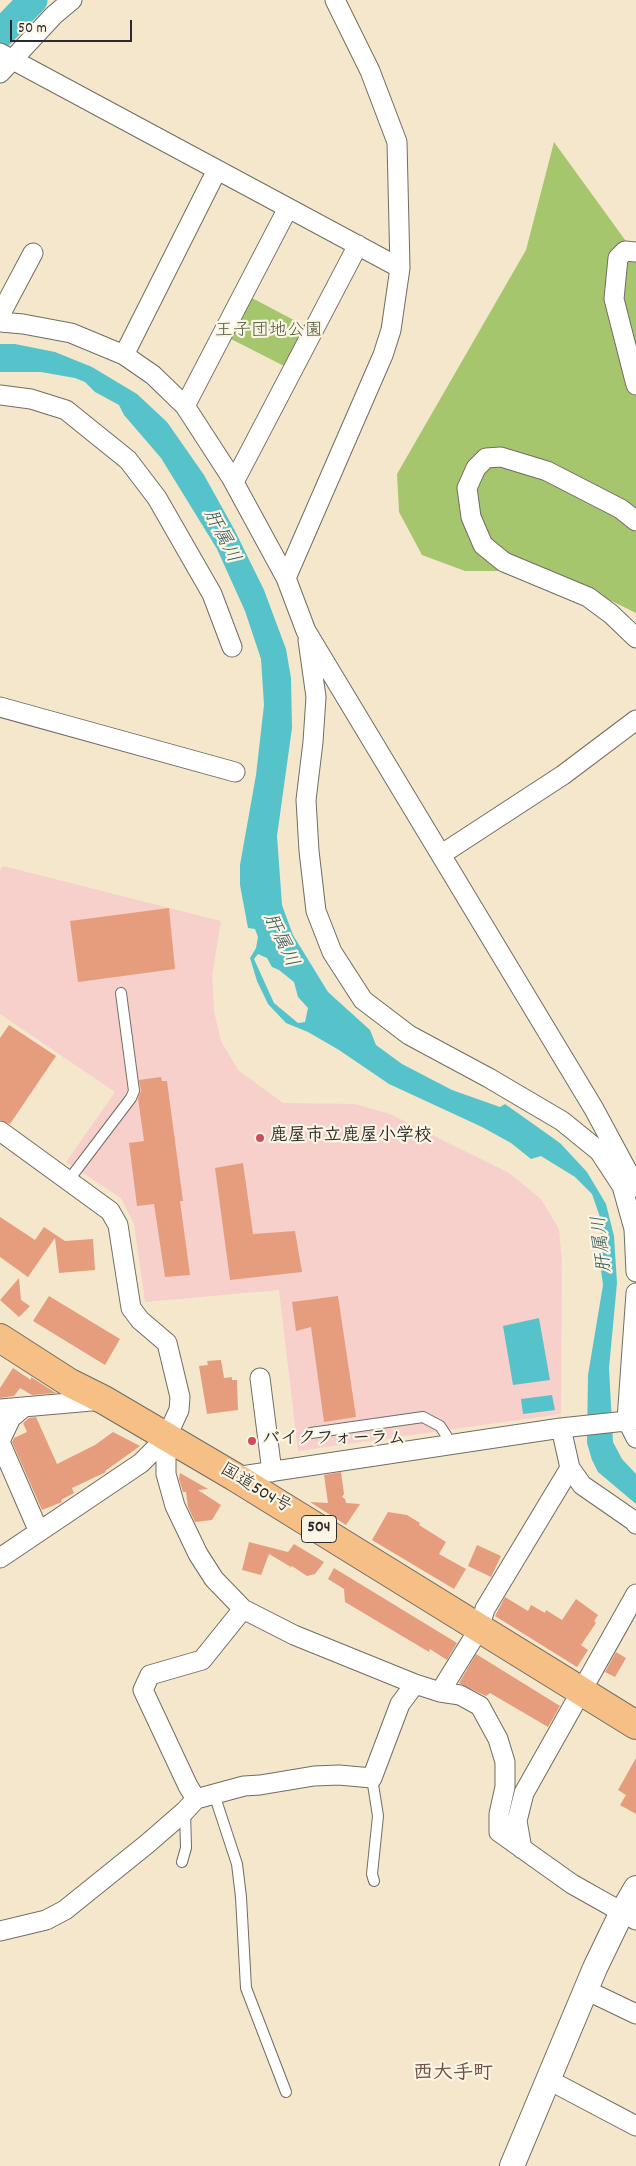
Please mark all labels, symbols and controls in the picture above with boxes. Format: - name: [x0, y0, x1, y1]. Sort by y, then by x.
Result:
- scale bar: [12, 10, 135, 42]
- text: 50 m: [18, 18, 47, 40]
- park label: 王子団地公園: [215, 322, 323, 344]
- water label: 肝属川: [197, 506, 243, 568]
- water label: 肝属川: [257, 910, 301, 972]
- place label: 鹿屋市立鹿屋小学校: [270, 1127, 432, 1149]
- marker: 鹿屋市立鹿屋小学校: [254, 1132, 266, 1144]
- water label: 肝属川: [590, 1214, 618, 1274]
- place label: バイクフォーラム: [262, 1430, 406, 1452]
- marker: バイクフォーラム: [246, 1435, 258, 1447]
- street label: 国道504号: [215, 1460, 295, 1520]
- road number: 504: [302, 1516, 336, 1542]
- district label: 西大手町: [413, 2063, 493, 2087]

